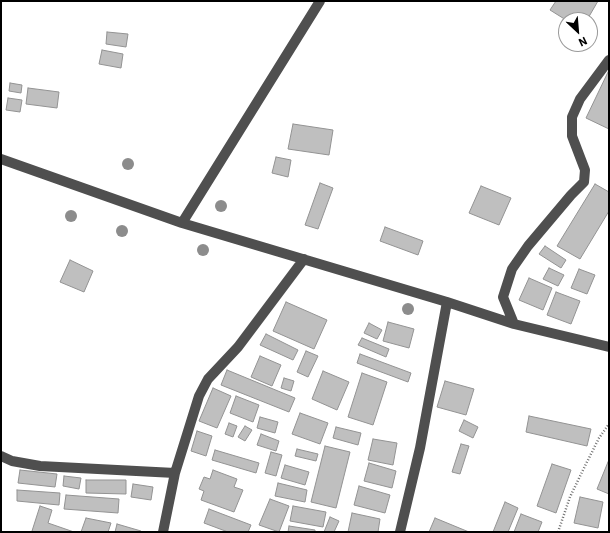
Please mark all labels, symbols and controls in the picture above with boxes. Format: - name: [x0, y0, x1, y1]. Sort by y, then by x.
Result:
- north arrow: [558, 12, 598, 52]
- text: N: [576, 34, 589, 50]

